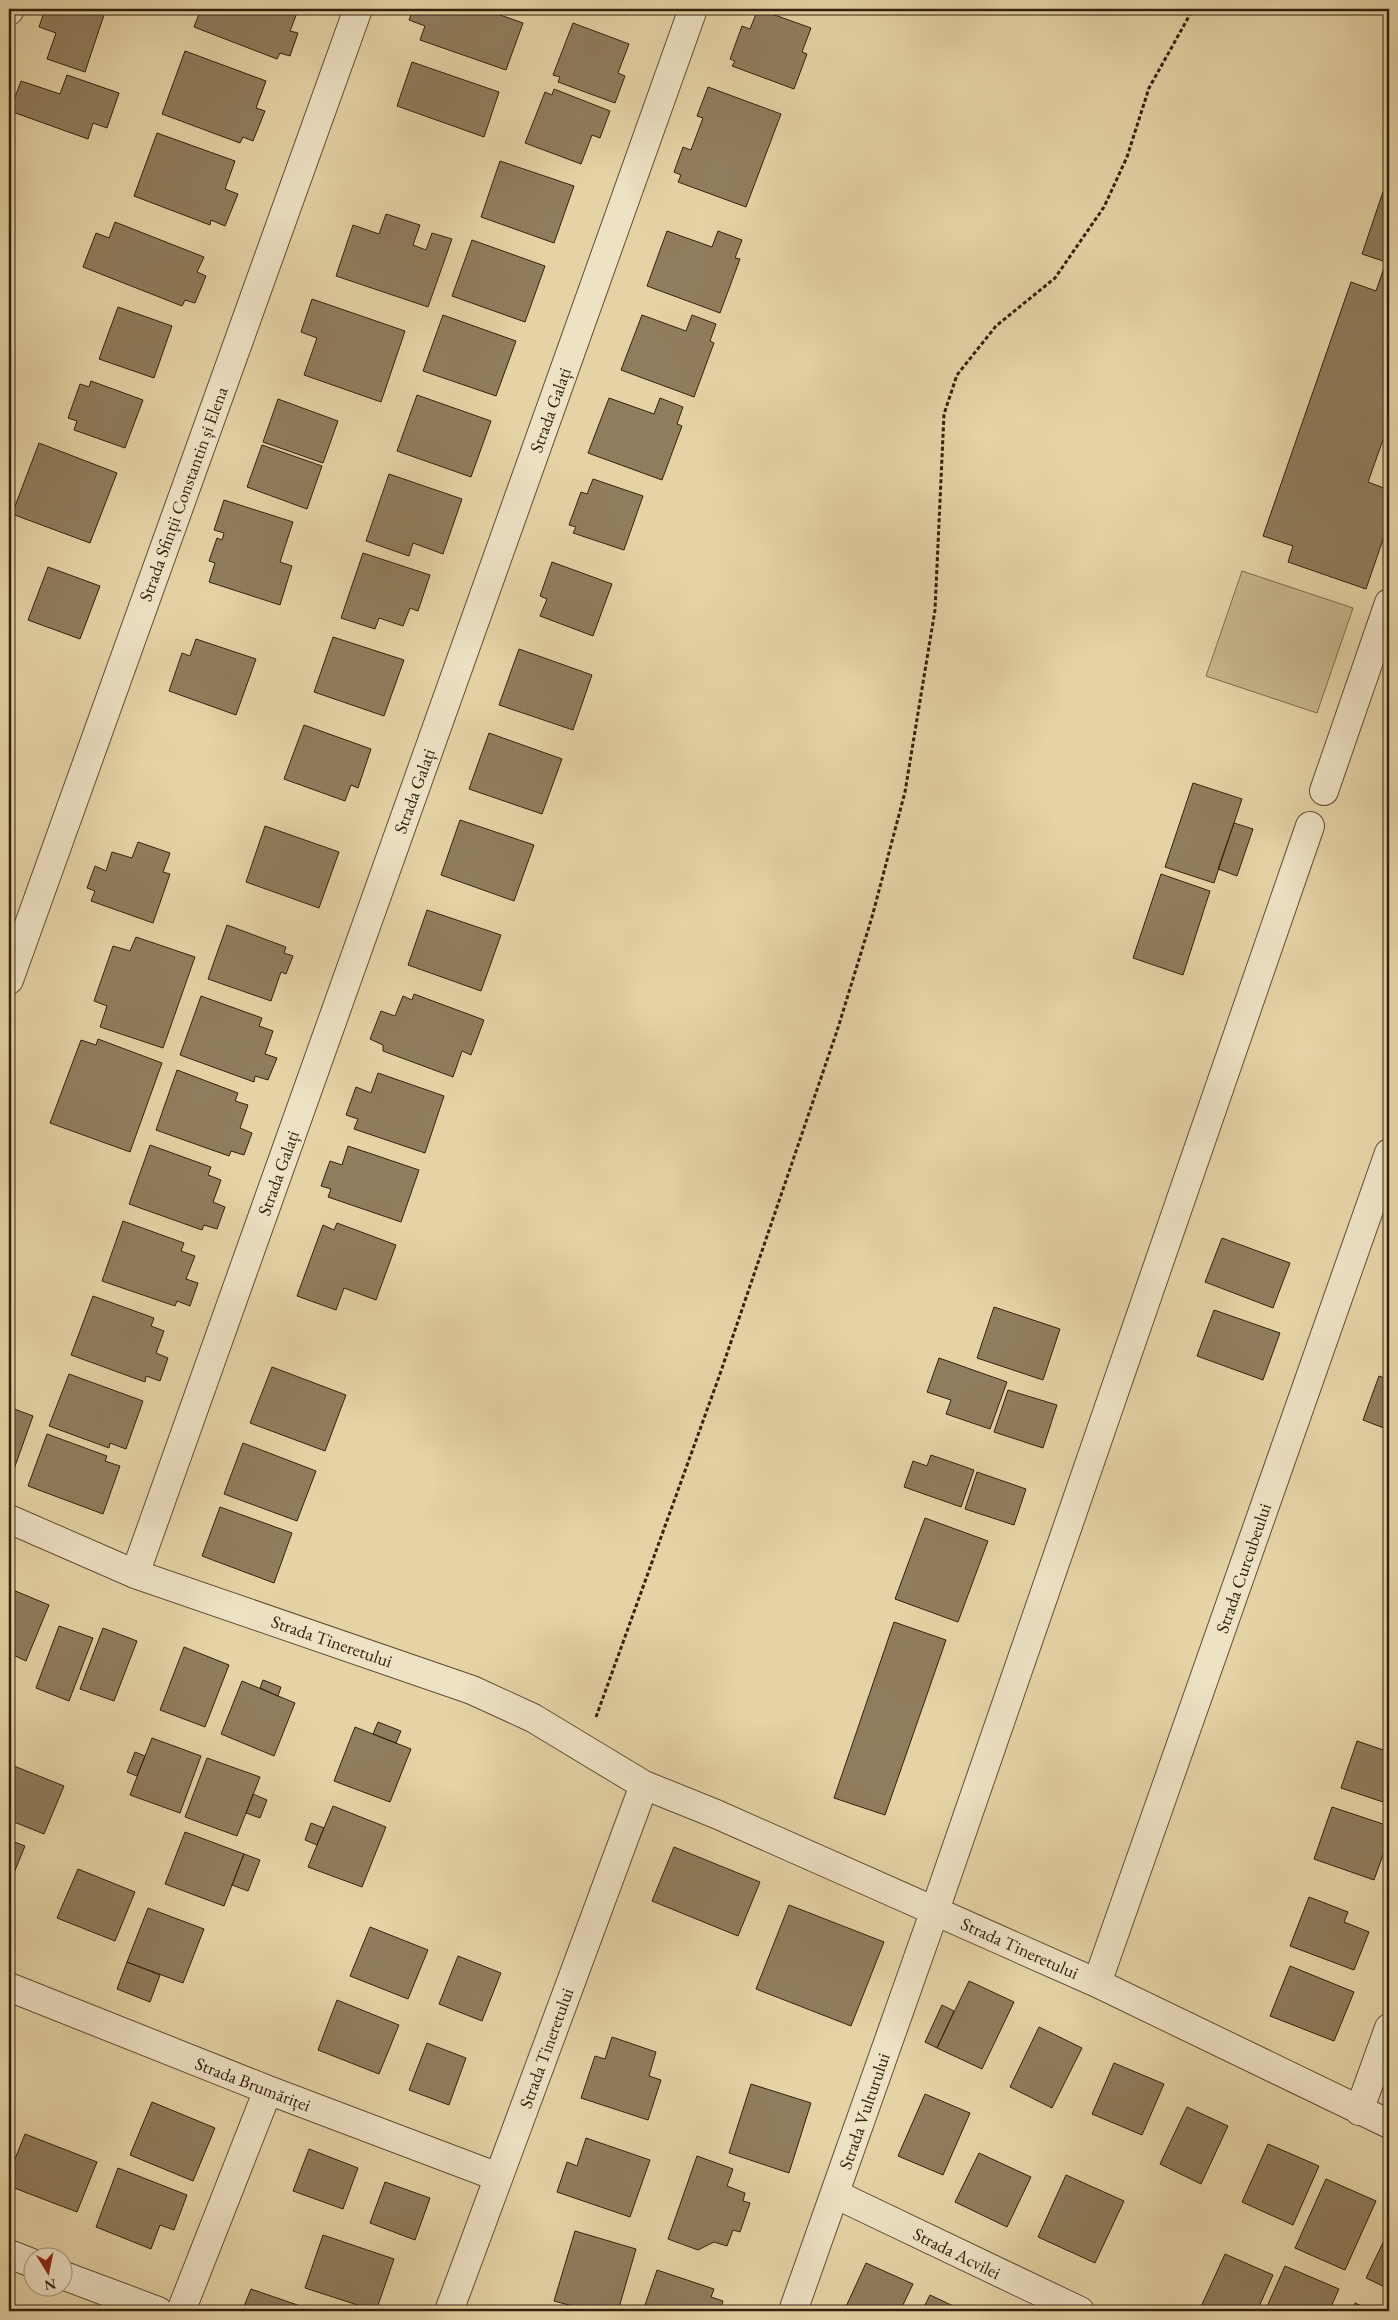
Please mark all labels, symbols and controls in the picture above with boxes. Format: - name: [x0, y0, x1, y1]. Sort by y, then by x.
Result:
- street label: Strada Galați: [524, 364, 576, 456]
- street label: Strada Sfinții Constantin și Elena: [133, 383, 233, 605]
- street label: Strada Galați: [388, 745, 440, 837]
- street label: Strada Galați: [252, 1127, 304, 1219]
- street label: Strada Curcubeului: [1210, 1499, 1276, 1636]
- street label: Strada Tineretului: [268, 1610, 396, 1673]
- street label: Strada Tineretului: [958, 1912, 1083, 1984]
- street label: Strada Tineretului: [514, 1984, 579, 2111]
- street label: Strada Vulturului: [833, 2049, 895, 2172]
- street label: Strada Brumăriței: [192, 2051, 315, 2117]
- street label: Strada Acvilei: [909, 2222, 1005, 2284]
- north arrow: [22, 2248, 72, 2298]
- text: N: [42, 2275, 57, 2295]

